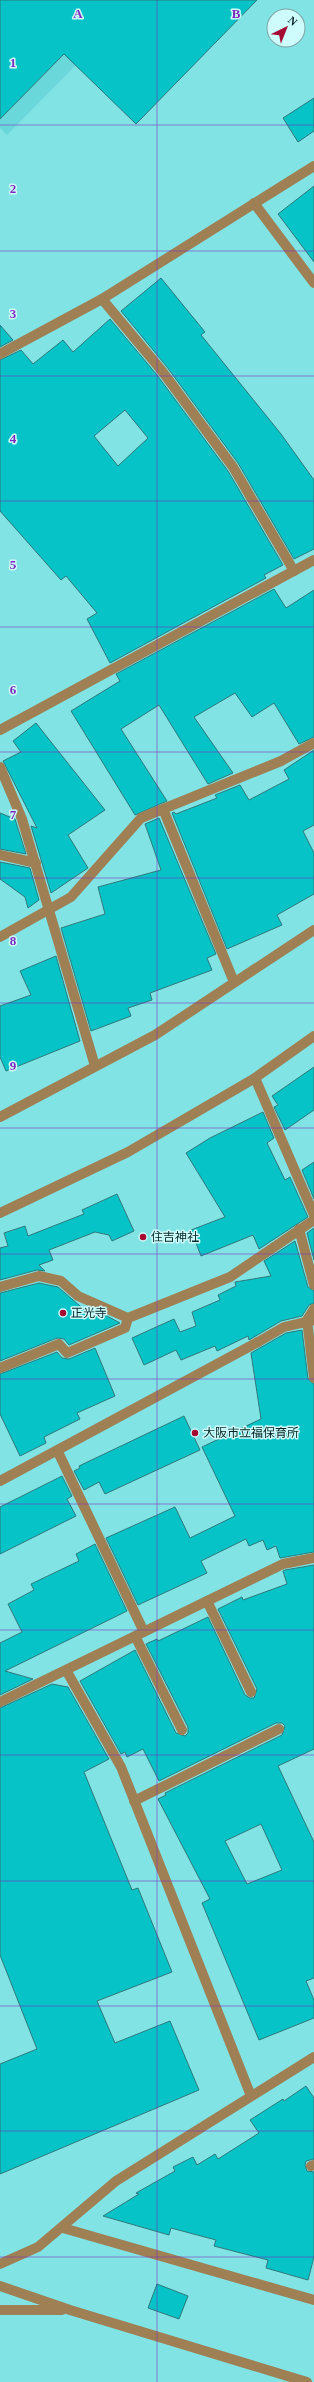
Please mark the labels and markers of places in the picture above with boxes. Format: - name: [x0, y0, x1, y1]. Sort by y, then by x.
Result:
- place label: 住吉神社: [151, 1230, 199, 1244]
- marker: 住吉神社: [138, 1232, 148, 1242]
- place label: 正光寺: [71, 1306, 107, 1320]
- marker: 正光寺: [58, 1308, 68, 1318]
- place label: 大阪市立福保育所: [203, 1426, 299, 1440]
- marker: 大阪市立福保育所: [190, 1428, 200, 1438]

